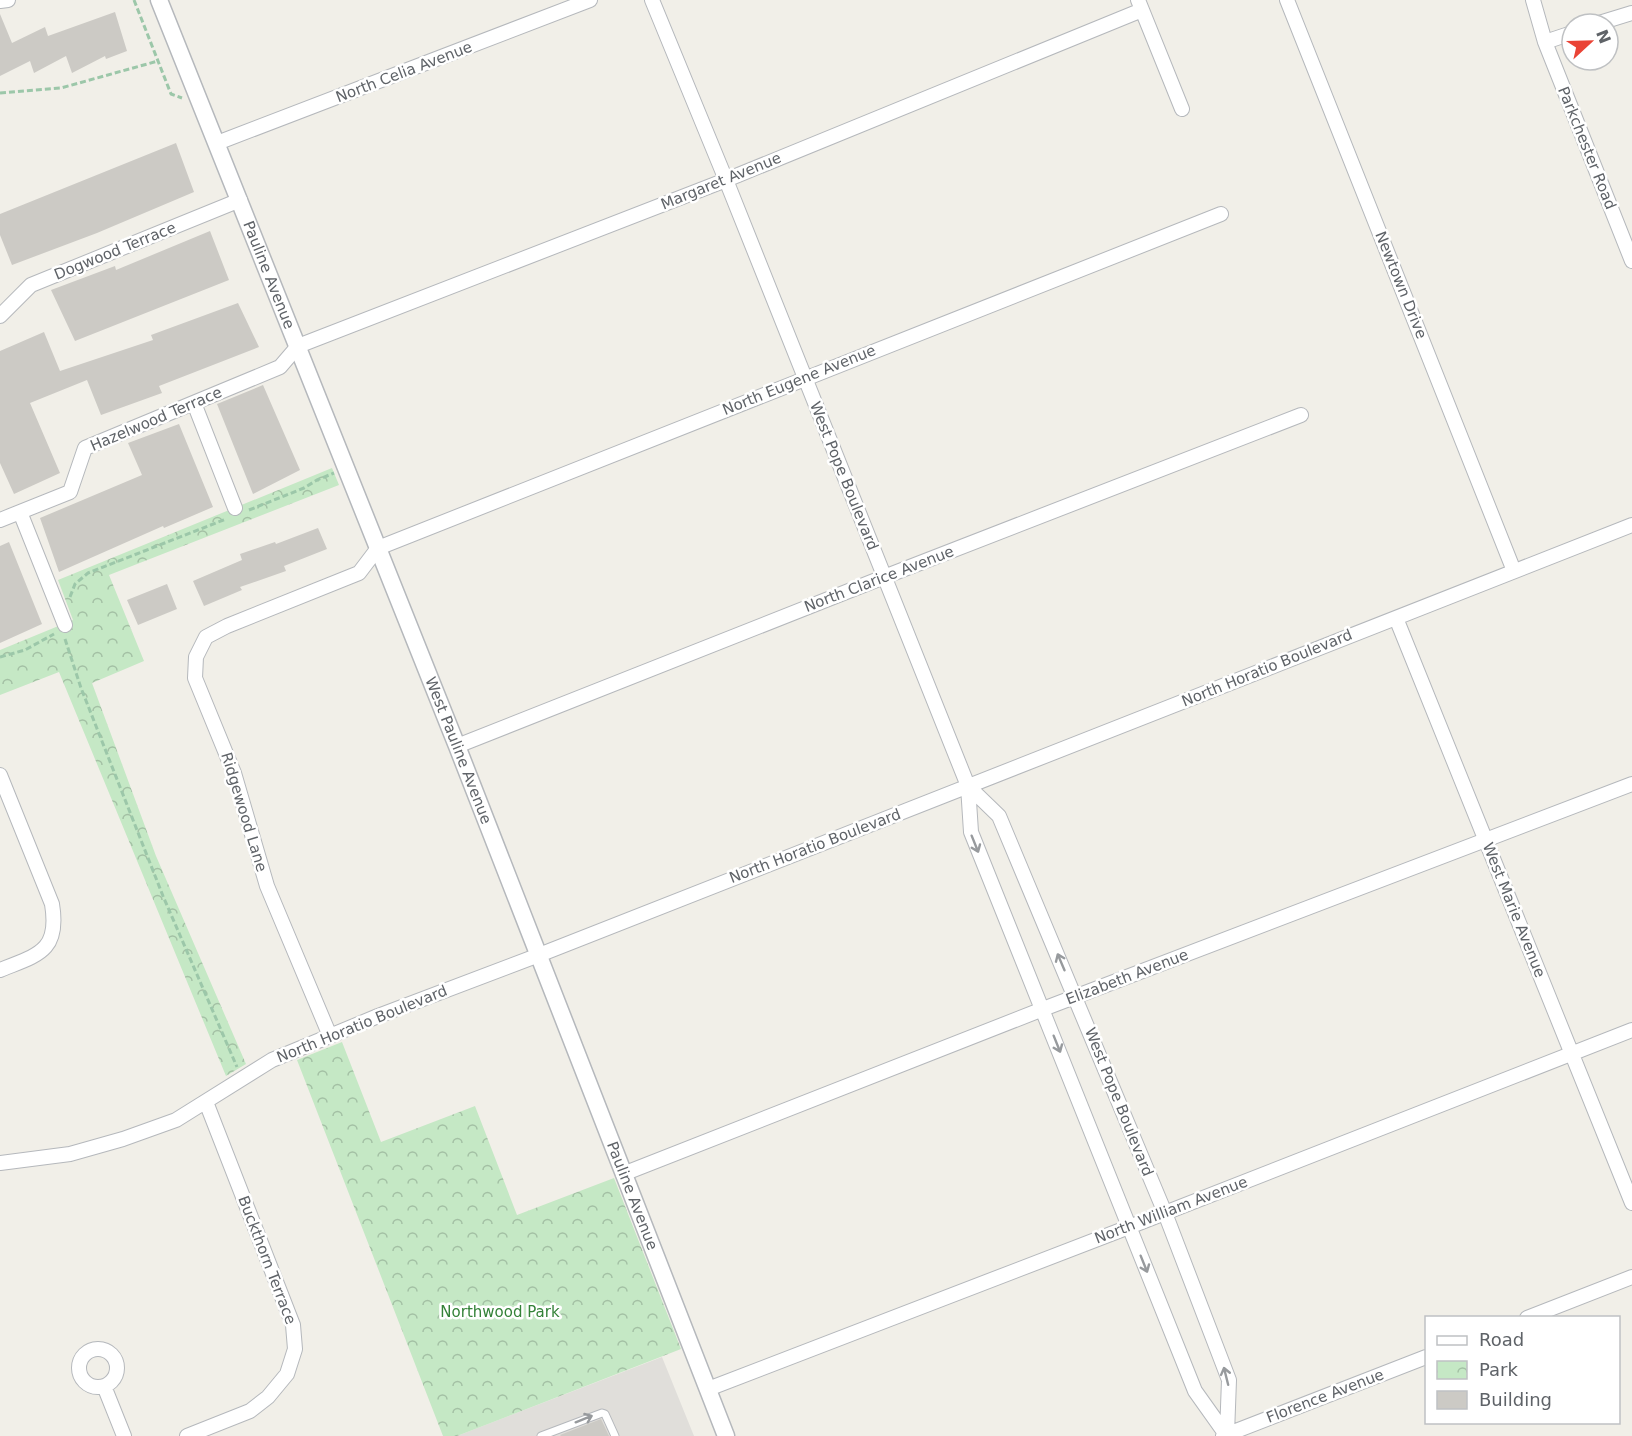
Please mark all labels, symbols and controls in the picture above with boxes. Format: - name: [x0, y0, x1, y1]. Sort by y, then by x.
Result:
- north arrow: [1560, 12, 1620, 72]
- text: N: [1592, 27, 1615, 46]
- street label: North Celia Avenue: [333, 38, 475, 106]
- street label: Parkchester Road: [1554, 84, 1620, 212]
- street label: Margaret Avenue: [658, 149, 784, 213]
- street label: Dogwood Terrace: [51, 218, 179, 284]
- street label: Pauline Avenue: [239, 218, 298, 331]
- street label: Newtown Drive: [1371, 229, 1431, 341]
- street label: North Eugene Avenue: [720, 341, 878, 419]
- street label: Hazelwood Terrace: [87, 383, 225, 455]
- street label: West Pope Boulevard: [806, 399, 882, 553]
- street label: North Clarice Avenue: [802, 542, 956, 616]
- street label: North Horatio Boulevard: [1179, 625, 1355, 711]
- street label: West Pauline Avenue: [421, 674, 495, 827]
- street label: Ridgewood Lane: [217, 750, 271, 874]
- street label: North Horatio Boulevard: [727, 805, 903, 887]
- one-way arrow: [970, 834, 981, 852]
- street label: West Marie Avenue: [1479, 840, 1549, 980]
- street label: Elizabeth Avenue: [1063, 945, 1191, 1009]
- one-way arrow: [1054, 953, 1066, 971]
- street label: North Horatio Boulevard: [274, 981, 450, 1067]
- street label: West Pope Boulevard: [1081, 1025, 1157, 1179]
- one-way arrow: [1052, 1034, 1063, 1053]
- street label: Pauline Avenue: [603, 1139, 662, 1252]
- street label: North William Avenue: [1092, 1173, 1250, 1247]
- street label: Buckthorn Terrace: [234, 1193, 300, 1327]
- one-way arrow: [1139, 1254, 1150, 1273]
- park label: Northwood Park: [440, 1303, 560, 1321]
- legend: [1425, 1316, 1620, 1424]
- text: Road: [1479, 1329, 1524, 1350]
- text: Park: [1479, 1359, 1518, 1380]
- street label: Florence Avenue: [1264, 1365, 1386, 1427]
- one-way arrow: [1220, 1367, 1231, 1386]
- text: Building: [1479, 1389, 1552, 1410]
- one-way arrow: [575, 1413, 593, 1424]

